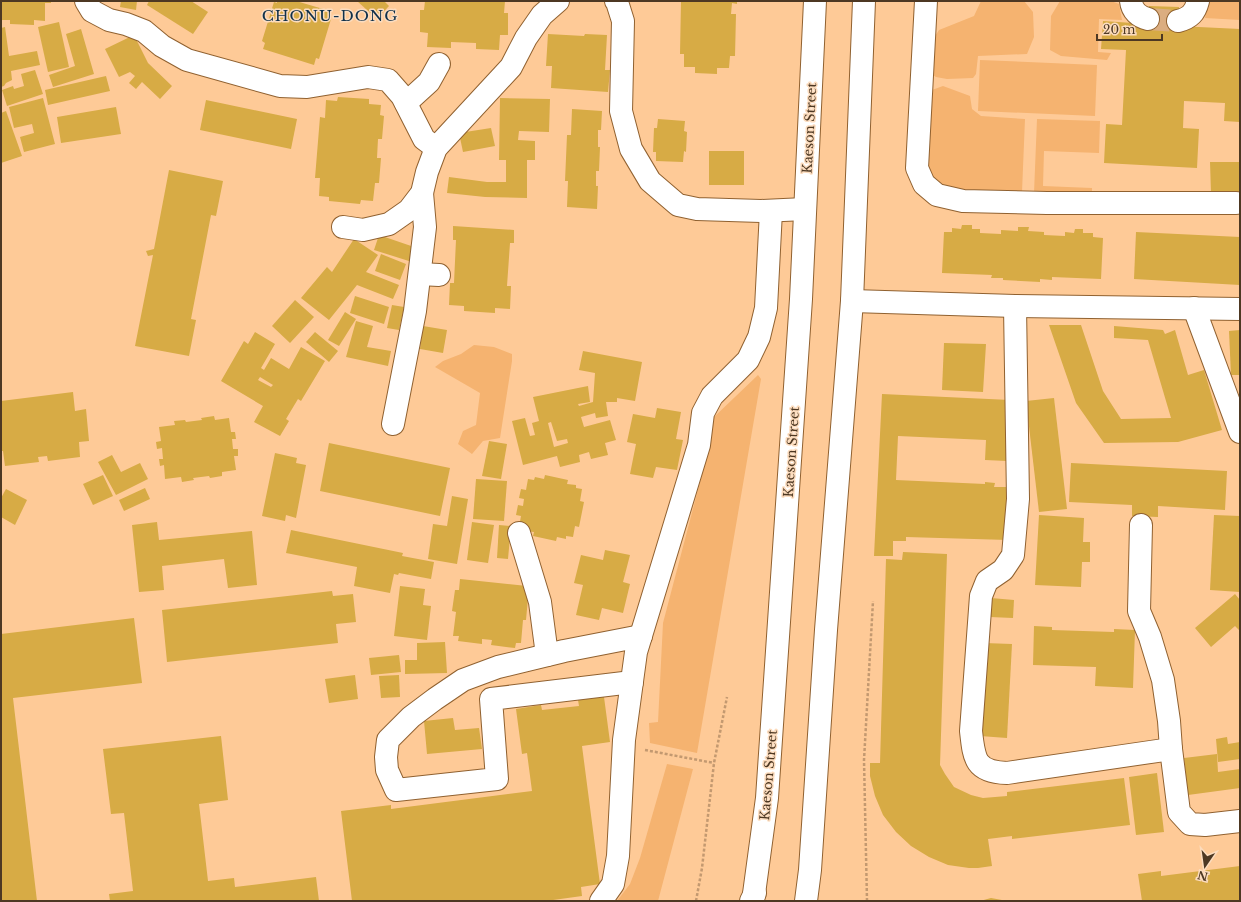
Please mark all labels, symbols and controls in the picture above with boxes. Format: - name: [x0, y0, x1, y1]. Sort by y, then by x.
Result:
- district label: CHONU-DONG: [262, 6, 398, 25]
- scale bar: [1097, 16, 1162, 42]
- text: 20 m: [1103, 22, 1135, 37]
- street label: Kaeson Street: [799, 82, 820, 174]
- street label: Kaeson Street: [780, 406, 803, 498]
- street label: Kaeson Street: [756, 729, 781, 821]
- north arrow: [1185, 846, 1225, 886]
- text: N: [1195, 868, 1209, 884]

